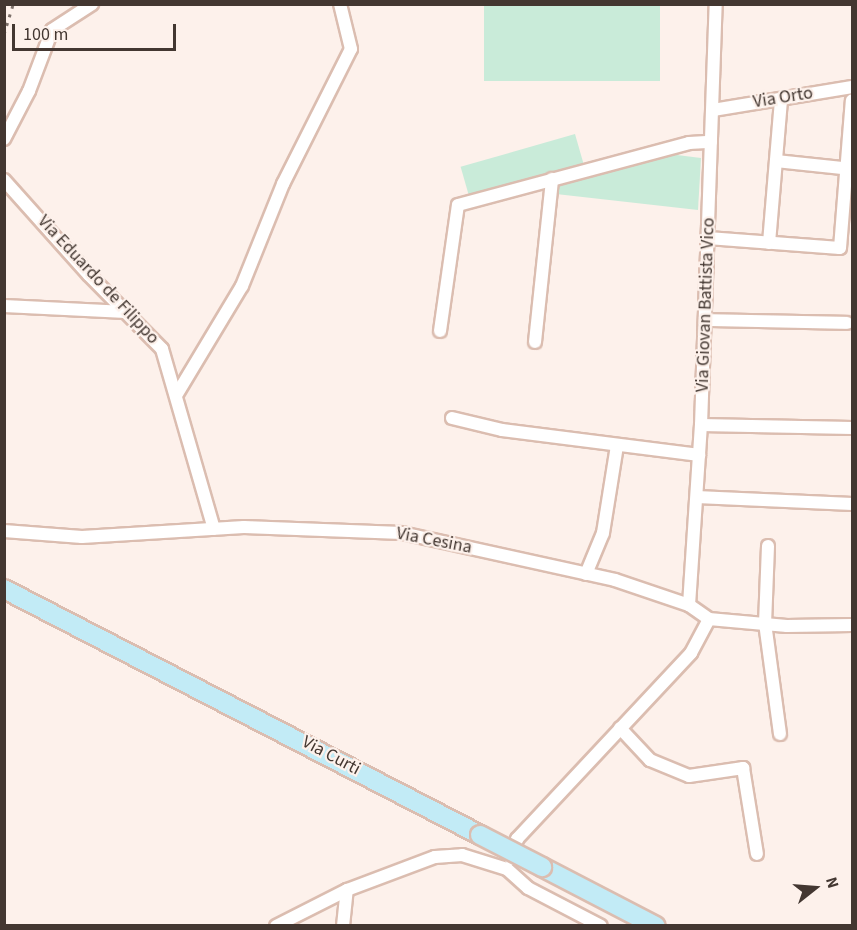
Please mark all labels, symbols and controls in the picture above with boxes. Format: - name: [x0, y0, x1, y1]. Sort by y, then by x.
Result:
- scale bar: [15, 12, 178, 50]
- text: 100 m: [23, 22, 68, 47]
- street label: Via Orto: [752, 83, 814, 113]
- street label: Via Eduardo de Filippo: [33, 211, 163, 349]
- street label: Via Giovan Battista Vico: [692, 217, 720, 393]
- street label: Via Cesina: [394, 523, 474, 559]
- street label: Via Curti: [298, 732, 364, 780]
- north arrow: [785, 858, 845, 918]
- text: N: [820, 874, 844, 891]

